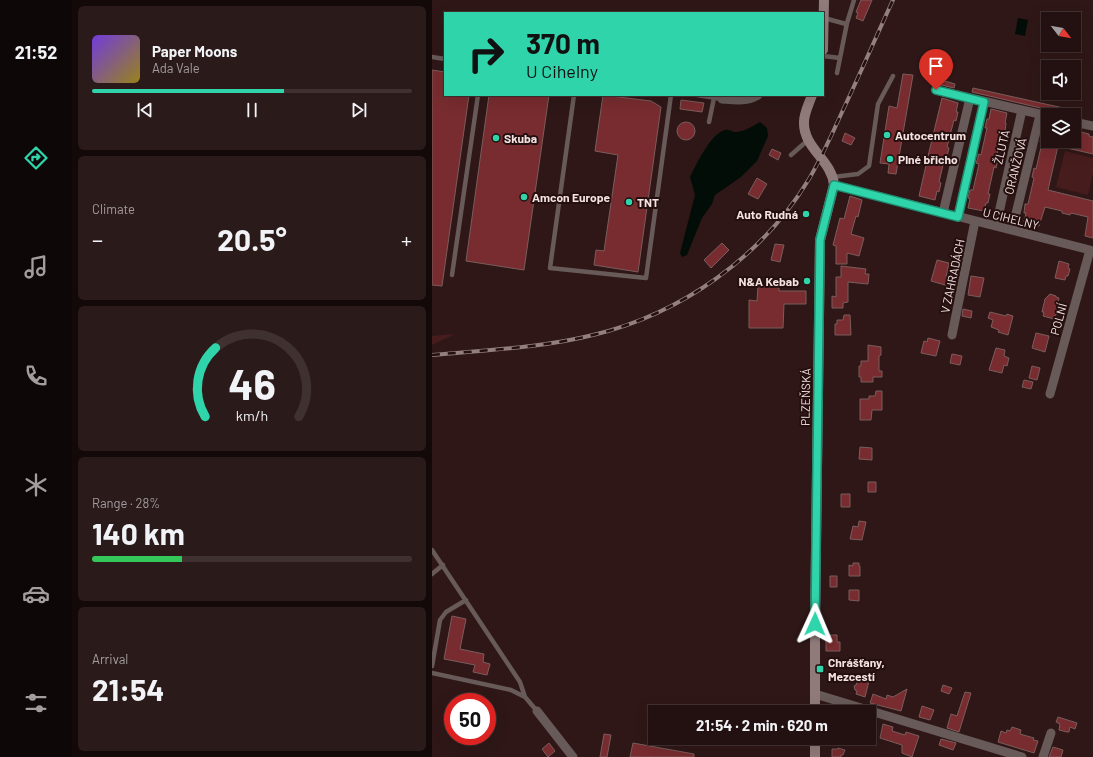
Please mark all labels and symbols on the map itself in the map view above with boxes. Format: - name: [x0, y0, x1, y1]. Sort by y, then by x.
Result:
- north arrow: [1041, 12, 1081, 52]
- pin: [919, 49, 953, 90]
- place label: Autocentrum: [895, 128, 966, 142]
- street label: ŽLUTÁ: [990, 129, 1012, 165]
- marker: Autocentrum: [882, 130, 892, 140]
- place label: Skuba: [504, 131, 537, 145]
- marker: Skuba: [491, 133, 501, 143]
- street label: ORANŽOVÁ: [1001, 136, 1029, 196]
- place label: Plné břicho: [898, 152, 958, 166]
- marker: Plné břicho: [885, 154, 895, 164]
- place label: Amcon Europe: [532, 190, 611, 204]
- marker: Amcon Europe: [519, 192, 529, 202]
- place label: TNT: [637, 195, 659, 209]
- marker: TNT: [624, 197, 634, 207]
- street label: U CIHELNY: [981, 204, 1041, 232]
- place label: Auto Rudná: [736, 207, 798, 221]
- marker: Auto Rudná: [801, 209, 811, 219]
- street label: V ZAHRADÁCH: [937, 238, 967, 314]
- place label: N&A Kebab: [739, 274, 799, 288]
- marker: N&A Kebab: [802, 276, 812, 286]
- street label: POLNÍ: [1047, 301, 1069, 337]
- street label: PLZEŇSKÁ: [797, 368, 813, 426]
- position arrow: [794, 603, 836, 645]
- place label: Chrášťany, Mezcestí: [828, 655, 885, 683]
- marker: Chrášťany, Mezcestí: [815, 664, 825, 674]
- speed limit sign: 50: [444, 693, 496, 745]

